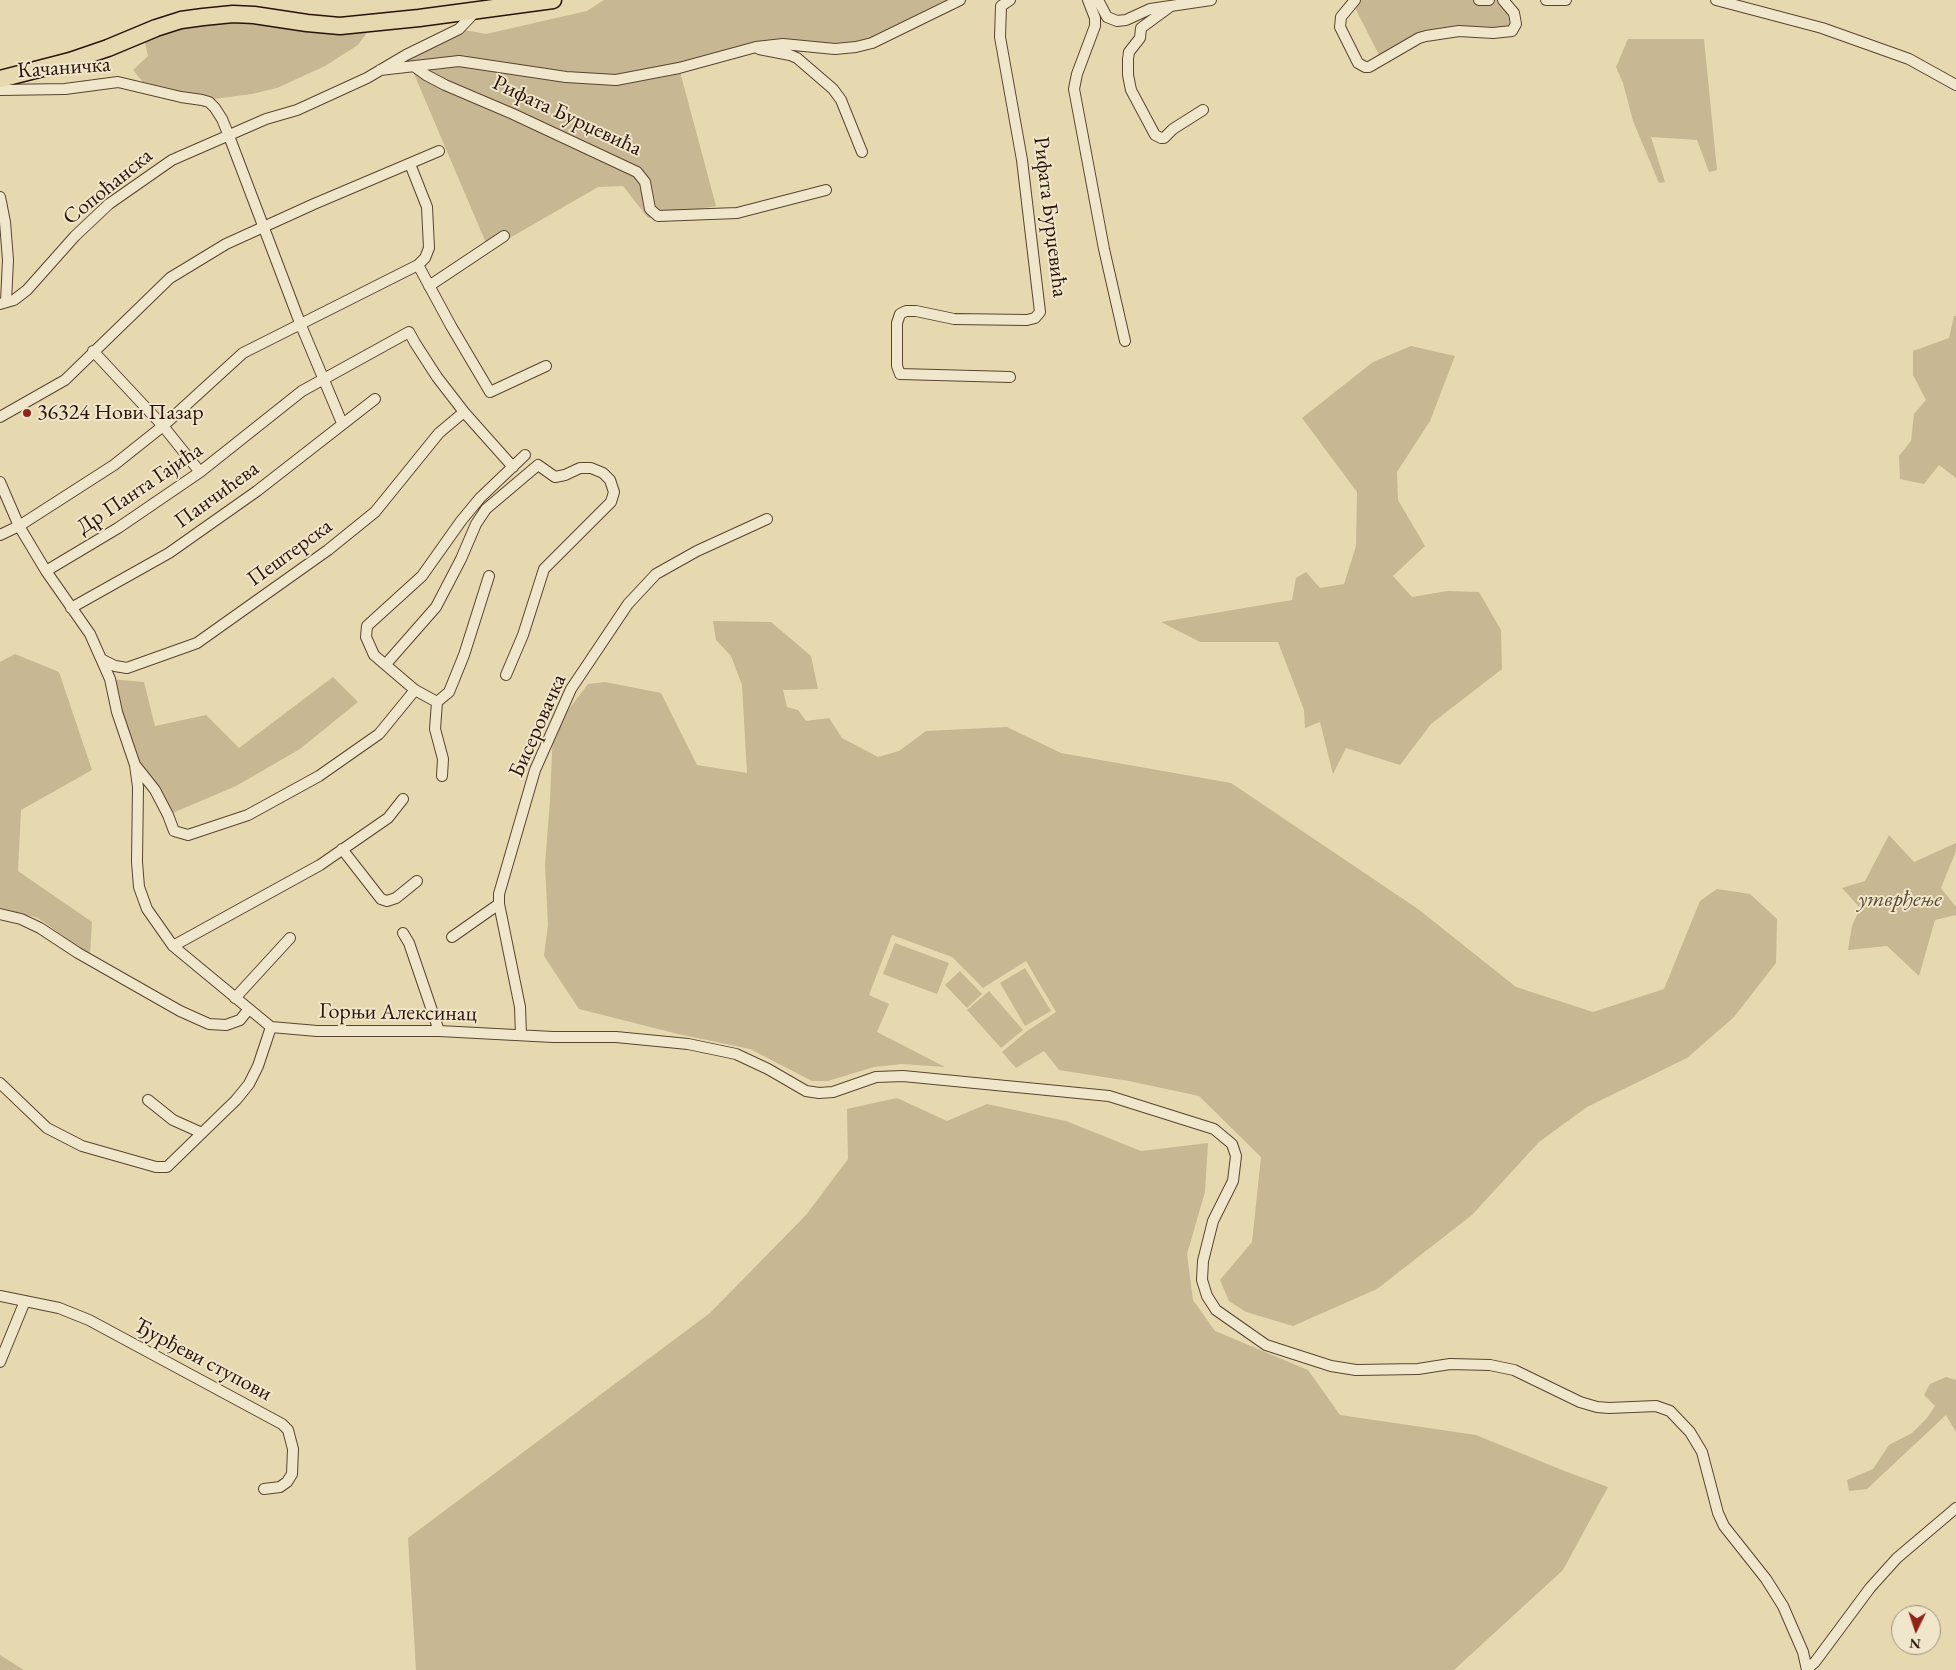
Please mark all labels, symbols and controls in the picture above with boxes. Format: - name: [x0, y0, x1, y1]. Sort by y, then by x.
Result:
- street label: Качаничка: [16, 52, 112, 84]
- street label: Рифата Бурџевића: [488, 70, 646, 162]
- street label: Рифата Бурџевића: [1027, 135, 1073, 299]
- street label: Сопоћанска: [58, 143, 158, 231]
- place label: 36324 Нови Пазар: [37, 400, 204, 426]
- marker: 36324 Нови Пазар: [21, 407, 33, 419]
- street label: Др Панта Гајића: [72, 437, 208, 541]
- street label: Панчићева: [170, 456, 264, 534]
- street label: Пештерска: [242, 513, 338, 593]
- street label: Бисеровачка: [503, 670, 573, 782]
- park label: утврђење: [1858, 887, 1942, 913]
- street label: Горњи Алексинац: [319, 998, 477, 1028]
- street label: Ђурђеви ступови: [130, 1313, 276, 1407]
- north arrow: [1891, 1605, 1941, 1655]
- text: N: [1909, 1635, 1921, 1653]

